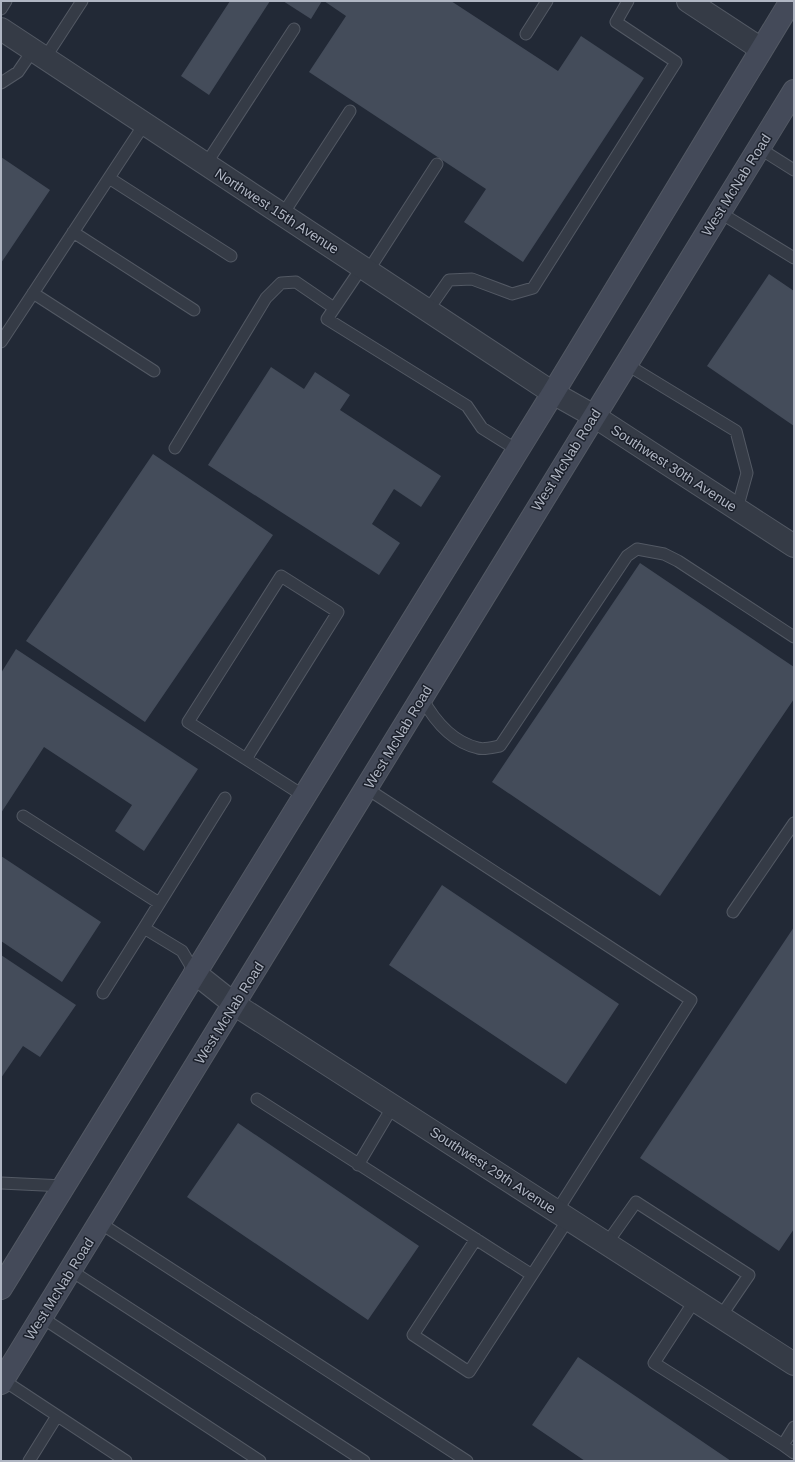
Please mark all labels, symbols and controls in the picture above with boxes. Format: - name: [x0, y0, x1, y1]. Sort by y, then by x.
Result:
- street label: West McNab Road: [698, 131, 774, 239]
- street label: Northwest 15th Avenue: [212, 165, 342, 257]
- street label: West McNab Road: [528, 406, 604, 514]
- street label: Southwest 30th Avenue: [608, 421, 740, 515]
- street label: West McNab Road: [361, 683, 435, 791]
- street label: West McNab Road: [191, 959, 267, 1067]
- street label: Southwest 29th Avenue: [427, 1123, 559, 1217]
- street label: West McNab Road: [21, 1235, 97, 1343]

